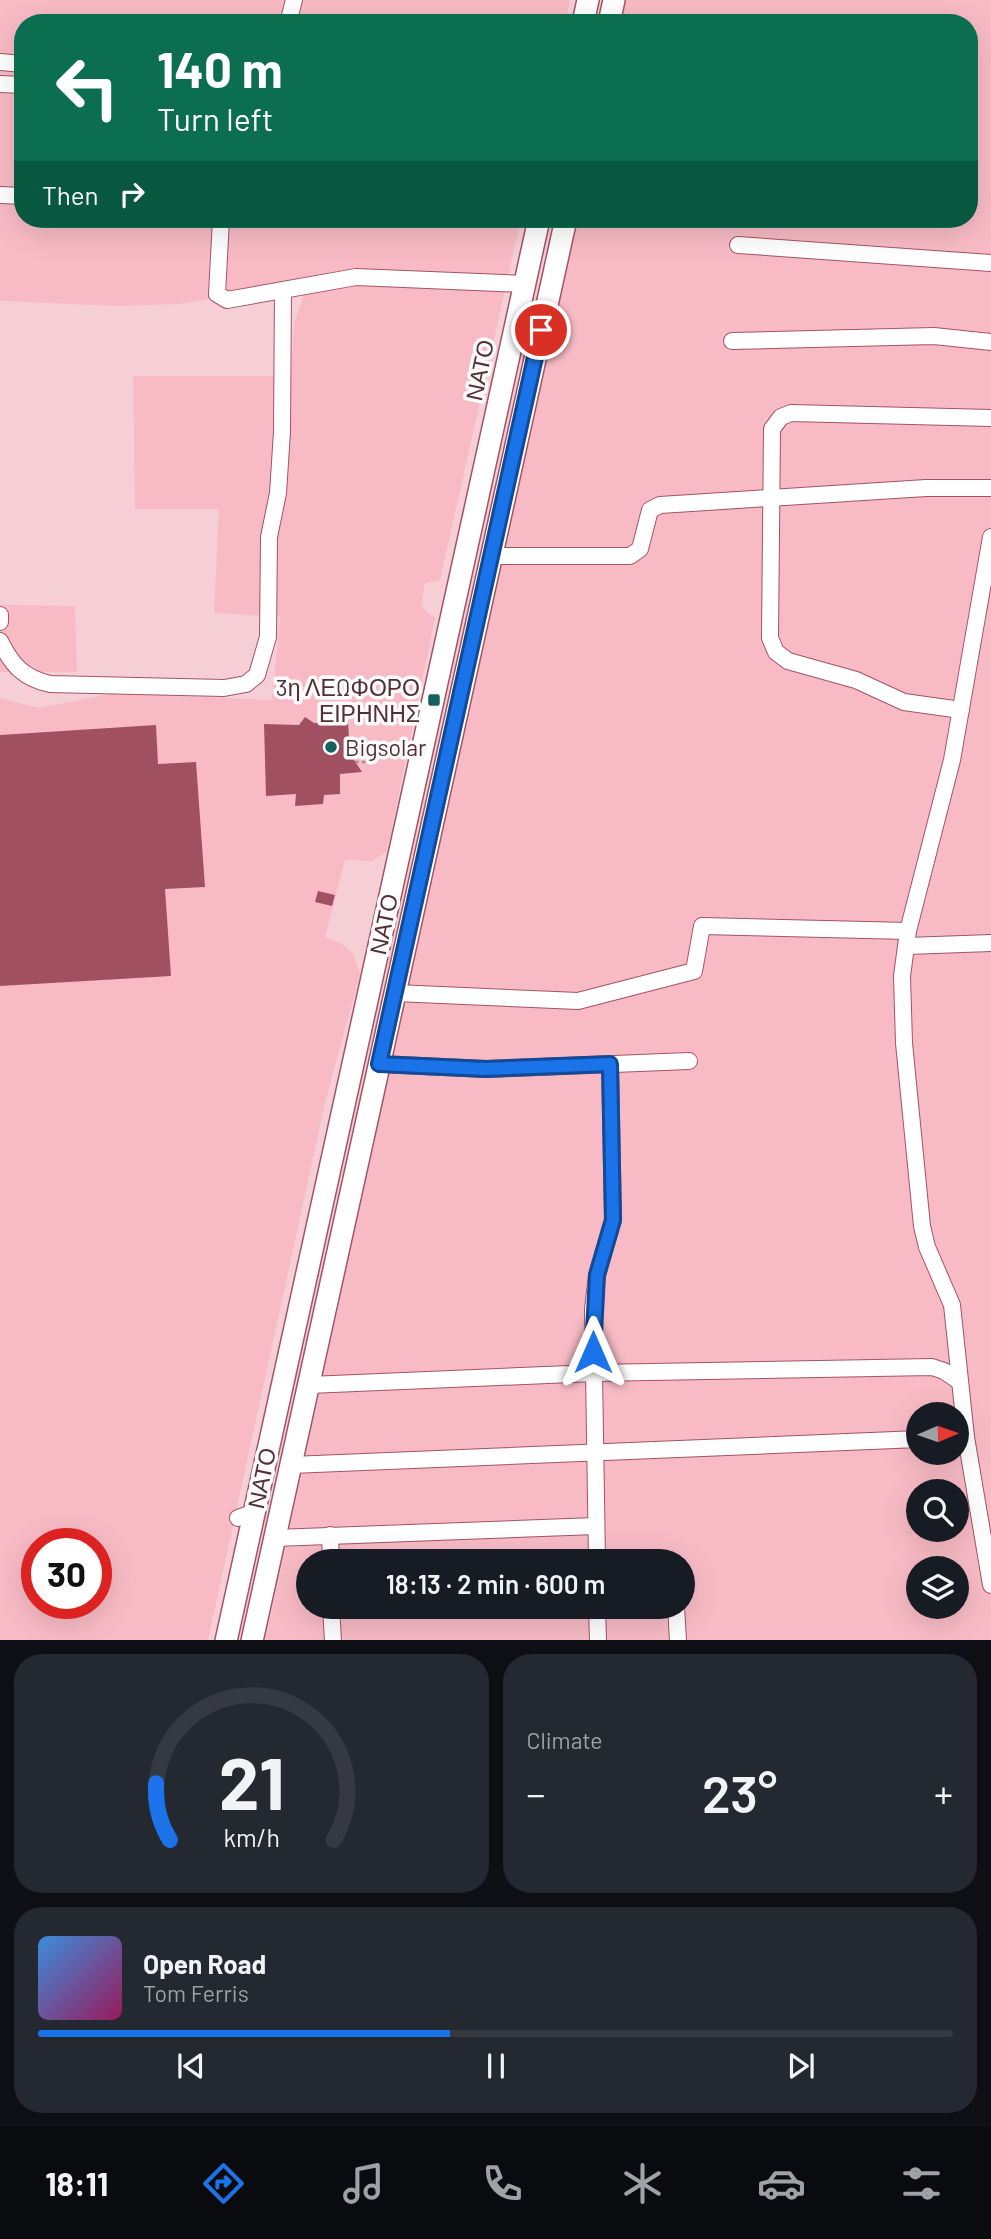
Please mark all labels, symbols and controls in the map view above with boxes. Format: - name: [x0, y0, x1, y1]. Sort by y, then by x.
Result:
- text: 140 m: [157, 39, 283, 98]
- icon: left: [42, 42, 133, 133]
- text: Turn left: [157, 99, 274, 137]
- icon: right: [113, 175, 151, 213]
- text: Then: [42, 179, 99, 210]
- pin: [511, 300, 571, 360]
- icon: arrive: [522, 311, 560, 349]
- street label: ΝΑΤΟ: [459, 337, 499, 403]
- place label: 3η ΛΕΩΦΟΡΟ ΕΙΡΗΝΗΣ: [276, 673, 420, 727]
- marker: 3η ΛΕΩΦΟΡΟ ΕΙΡΗΝΗΣ: [426, 692, 442, 708]
- place label: Bigsolar: [345, 733, 427, 761]
- marker: Bigsolar: [323, 739, 339, 755]
- street label: ΝΑΤΟ: [363, 891, 403, 957]
- position arrow: [556, 1315, 630, 1389]
- north arrow: [906, 1402, 970, 1465]
- map controls: [906, 1402, 969, 1619]
- street label: ΝΑΤΟ: [241, 1445, 281, 1511]
- button: search: [906, 1479, 969, 1542]
- speed limit sign: 30: [21, 1528, 112, 1619]
- button: layers: [906, 1556, 969, 1619]
- text: 18:13 · 2 min · 600 m: [386, 1568, 605, 1599]
- text: Climate: [527, 1726, 603, 1754]
- text: 21: [218, 1737, 284, 1825]
- text: 23°: [702, 1761, 777, 1823]
- text: −: [527, 1770, 546, 1816]
- text: +: [934, 1770, 953, 1816]
- text: km/h: [223, 1821, 280, 1851]
- text: Open Road: [143, 1948, 266, 1979]
- text: Tom Ferris: [143, 1979, 249, 2007]
- icon: previous: [172, 2047, 210, 2085]
- icon: pause: [477, 2047, 515, 2085]
- icon: next: [782, 2047, 820, 2085]
- icon: directions: [199, 2159, 248, 2208]
- icon: music: [339, 2159, 388, 2208]
- icon: phone: [478, 2159, 527, 2208]
- icon: climate: [618, 2159, 667, 2208]
- icon: car: [757, 2159, 806, 2208]
- icon: filters: [897, 2159, 946, 2208]
- text: 18:11: [45, 2164, 108, 2202]

